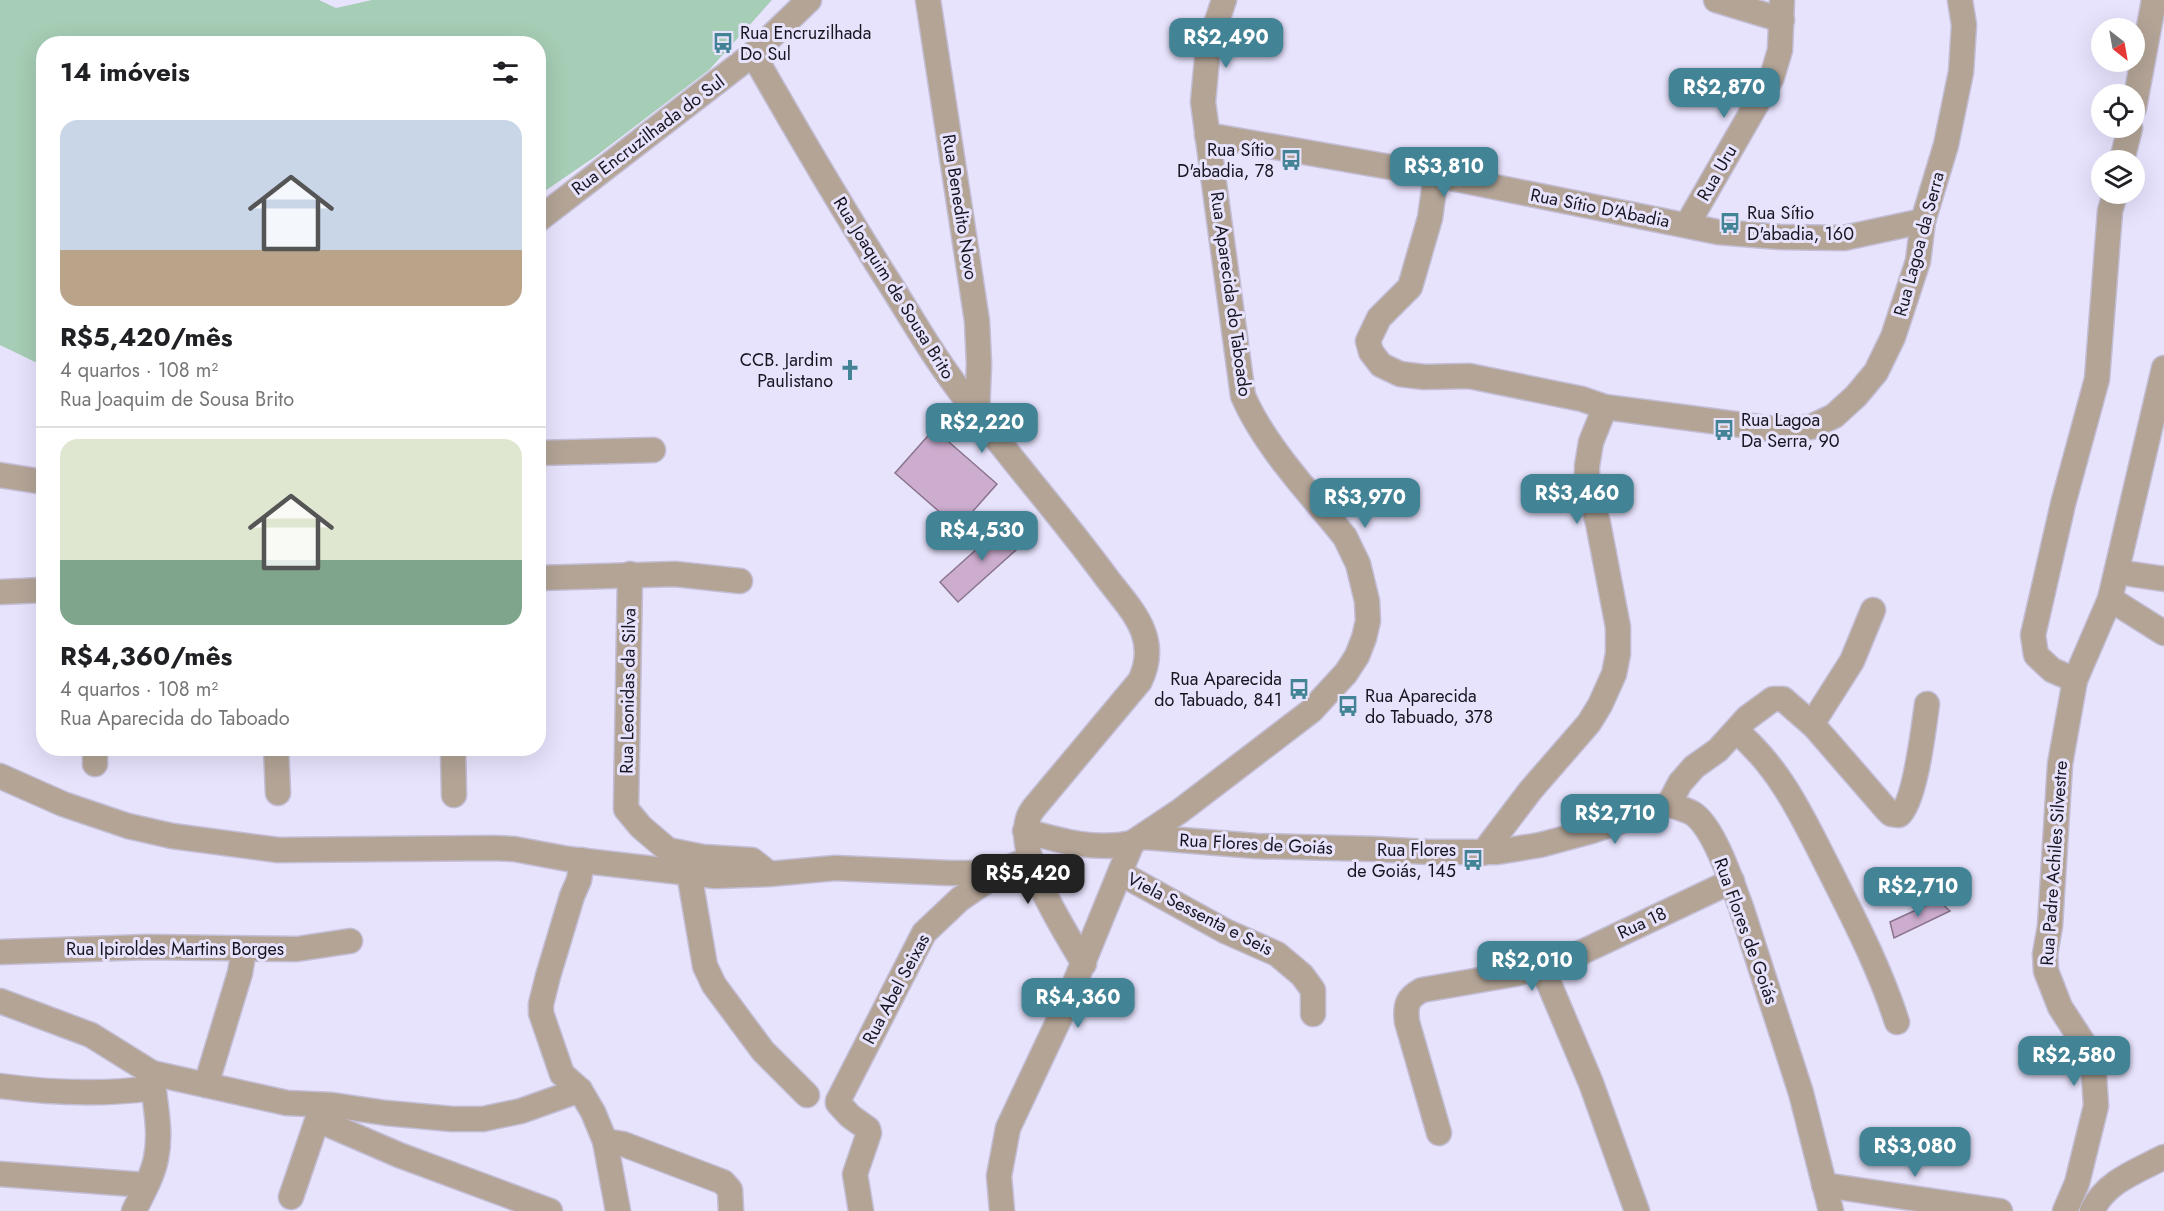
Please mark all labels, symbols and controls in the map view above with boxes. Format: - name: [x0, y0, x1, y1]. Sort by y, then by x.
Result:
- pin: R$2,490: [1171, 18, 1281, 69]
- north arrow: [2091, 18, 2145, 72]
- map controls: [2091, 18, 2145, 204]
- place label: Rua Encruzilhada Do Sul: [740, 20, 871, 67]
- text: R$2,490: [1183, 23, 1269, 52]
- bus stop icon: Rua Encruzilhada Do Sul: [711, 31, 735, 55]
- text: 14 imóveis: [60, 53, 190, 91]
- icon: filters: [489, 56, 522, 89]
- pin: R$2,870: [1669, 68, 1779, 119]
- street label: Rua Encruzilhada do Sul: [566, 69, 730, 201]
- text: R$2,870: [1683, 73, 1765, 102]
- button: locate: [2091, 84, 2145, 138]
- street label: Rua Benedito Novo: [936, 132, 984, 282]
- place label: Rua Sítio D'abadia, 78: [1177, 137, 1274, 184]
- street label: Rua Uru: [1691, 140, 1743, 206]
- pin: R$3,810: [1389, 147, 1499, 198]
- bus stop icon: Rua Sítio D'abadia, 78: [1279, 148, 1303, 172]
- button: layers: [2091, 150, 2145, 204]
- text: R$3,810: [1404, 152, 1484, 181]
- icon: home: [237, 159, 345, 267]
- street label: Rua Lagoa da Serra: [1887, 169, 1951, 319]
- street label: Rua Sítio D'Abadia: [1528, 182, 1672, 234]
- street label: Rua Aparecida do Taboado: [1204, 190, 1258, 398]
- street label: Rua Joaquim de Sousa Brito: [827, 192, 961, 384]
- place label: Rua Sítio D'abadia, 160: [1747, 200, 1854, 247]
- bus stop icon: Rua Sítio D'abadia, 160: [1718, 211, 1742, 235]
- text: R$5,420/mês: [60, 318, 233, 356]
- place label: CCB. Jardim Paulistano: [740, 347, 833, 394]
- text: 4 quartos · 108 m²: [60, 356, 218, 385]
- church icon: CCB. Jardim Paulistano: [838, 358, 862, 382]
- text: Rua Joaquim de Sousa Brito: [60, 385, 294, 414]
- pin: R$2,220: [927, 403, 1037, 454]
- place label: Rua Lagoa Da Serra, 90: [1741, 407, 1840, 454]
- text: R$2,220: [940, 408, 1024, 437]
- bus stop icon: Rua Lagoa Da Serra, 90: [1712, 418, 1736, 442]
- pin: R$3,460: [1522, 474, 1632, 525]
- icon: home: [237, 478, 345, 586]
- pin: R$3,970: [1310, 478, 1420, 529]
- text: R$3,460: [1535, 479, 1619, 508]
- text: R$3,970: [1324, 483, 1406, 512]
- pin: R$4,530: [927, 511, 1037, 562]
- text: R$4,530: [940, 516, 1024, 545]
- street label: Rua Leonidas da Silva: [614, 608, 642, 774]
- text: R$4,360/mês: [60, 637, 232, 675]
- place label: Rua Aparecida do Tabuado, 841: [1154, 666, 1282, 713]
- text: 4 quartos · 108 m²: [60, 675, 218, 704]
- bus stop icon: Rua Aparecida do Tabuado, 841: [1287, 677, 1311, 701]
- place label: Rua Aparecida do Tabuado, 378: [1365, 683, 1493, 730]
- bus stop icon: Rua Aparecida do Tabuado, 378: [1336, 694, 1360, 718]
- text: Rua Aparecida do Taboado: [60, 704, 290, 733]
- street label: Rua Padre Achiles Silvestre: [2034, 760, 2074, 966]
- pin: R$2,710: [1560, 794, 1670, 845]
- text: R$2,710: [1575, 799, 1655, 828]
- street label: Rua Flores de Goiás: [1179, 827, 1333, 861]
- place label: Rua Flores de Goiás, 145: [1347, 837, 1456, 884]
- bus stop icon: Rua Flores de Goiás, 145: [1461, 848, 1485, 872]
- pin: R$5,420: [973, 854, 1083, 905]
- street label: Rua Flores de Goiás: [1707, 854, 1785, 1008]
- text: R$5,420: [985, 859, 1071, 888]
- street label: Viela Sessenta e Seis: [1123, 866, 1277, 962]
- pin: R$2,710: [1863, 867, 1973, 918]
- text: R$2,710: [1878, 872, 1958, 901]
- street label: Rua 18: [1613, 900, 1671, 946]
- street label: Rua Abel Seixas: [856, 929, 936, 1049]
- street label: Rua Ipiroldes Martins Borges: [66, 936, 284, 962]
- pin: R$2,010: [1477, 941, 1587, 992]
- text: R$2,010: [1491, 946, 1573, 975]
- pin: R$4,360: [1023, 978, 1133, 1029]
- text: R$4,360: [1036, 983, 1120, 1012]
- pin: R$2,580: [2019, 1036, 2129, 1087]
- text: R$2,580: [2032, 1041, 2116, 1070]
- pin: R$3,080: [1860, 1127, 1970, 1178]
- text: R$3,080: [1874, 1132, 1957, 1161]

